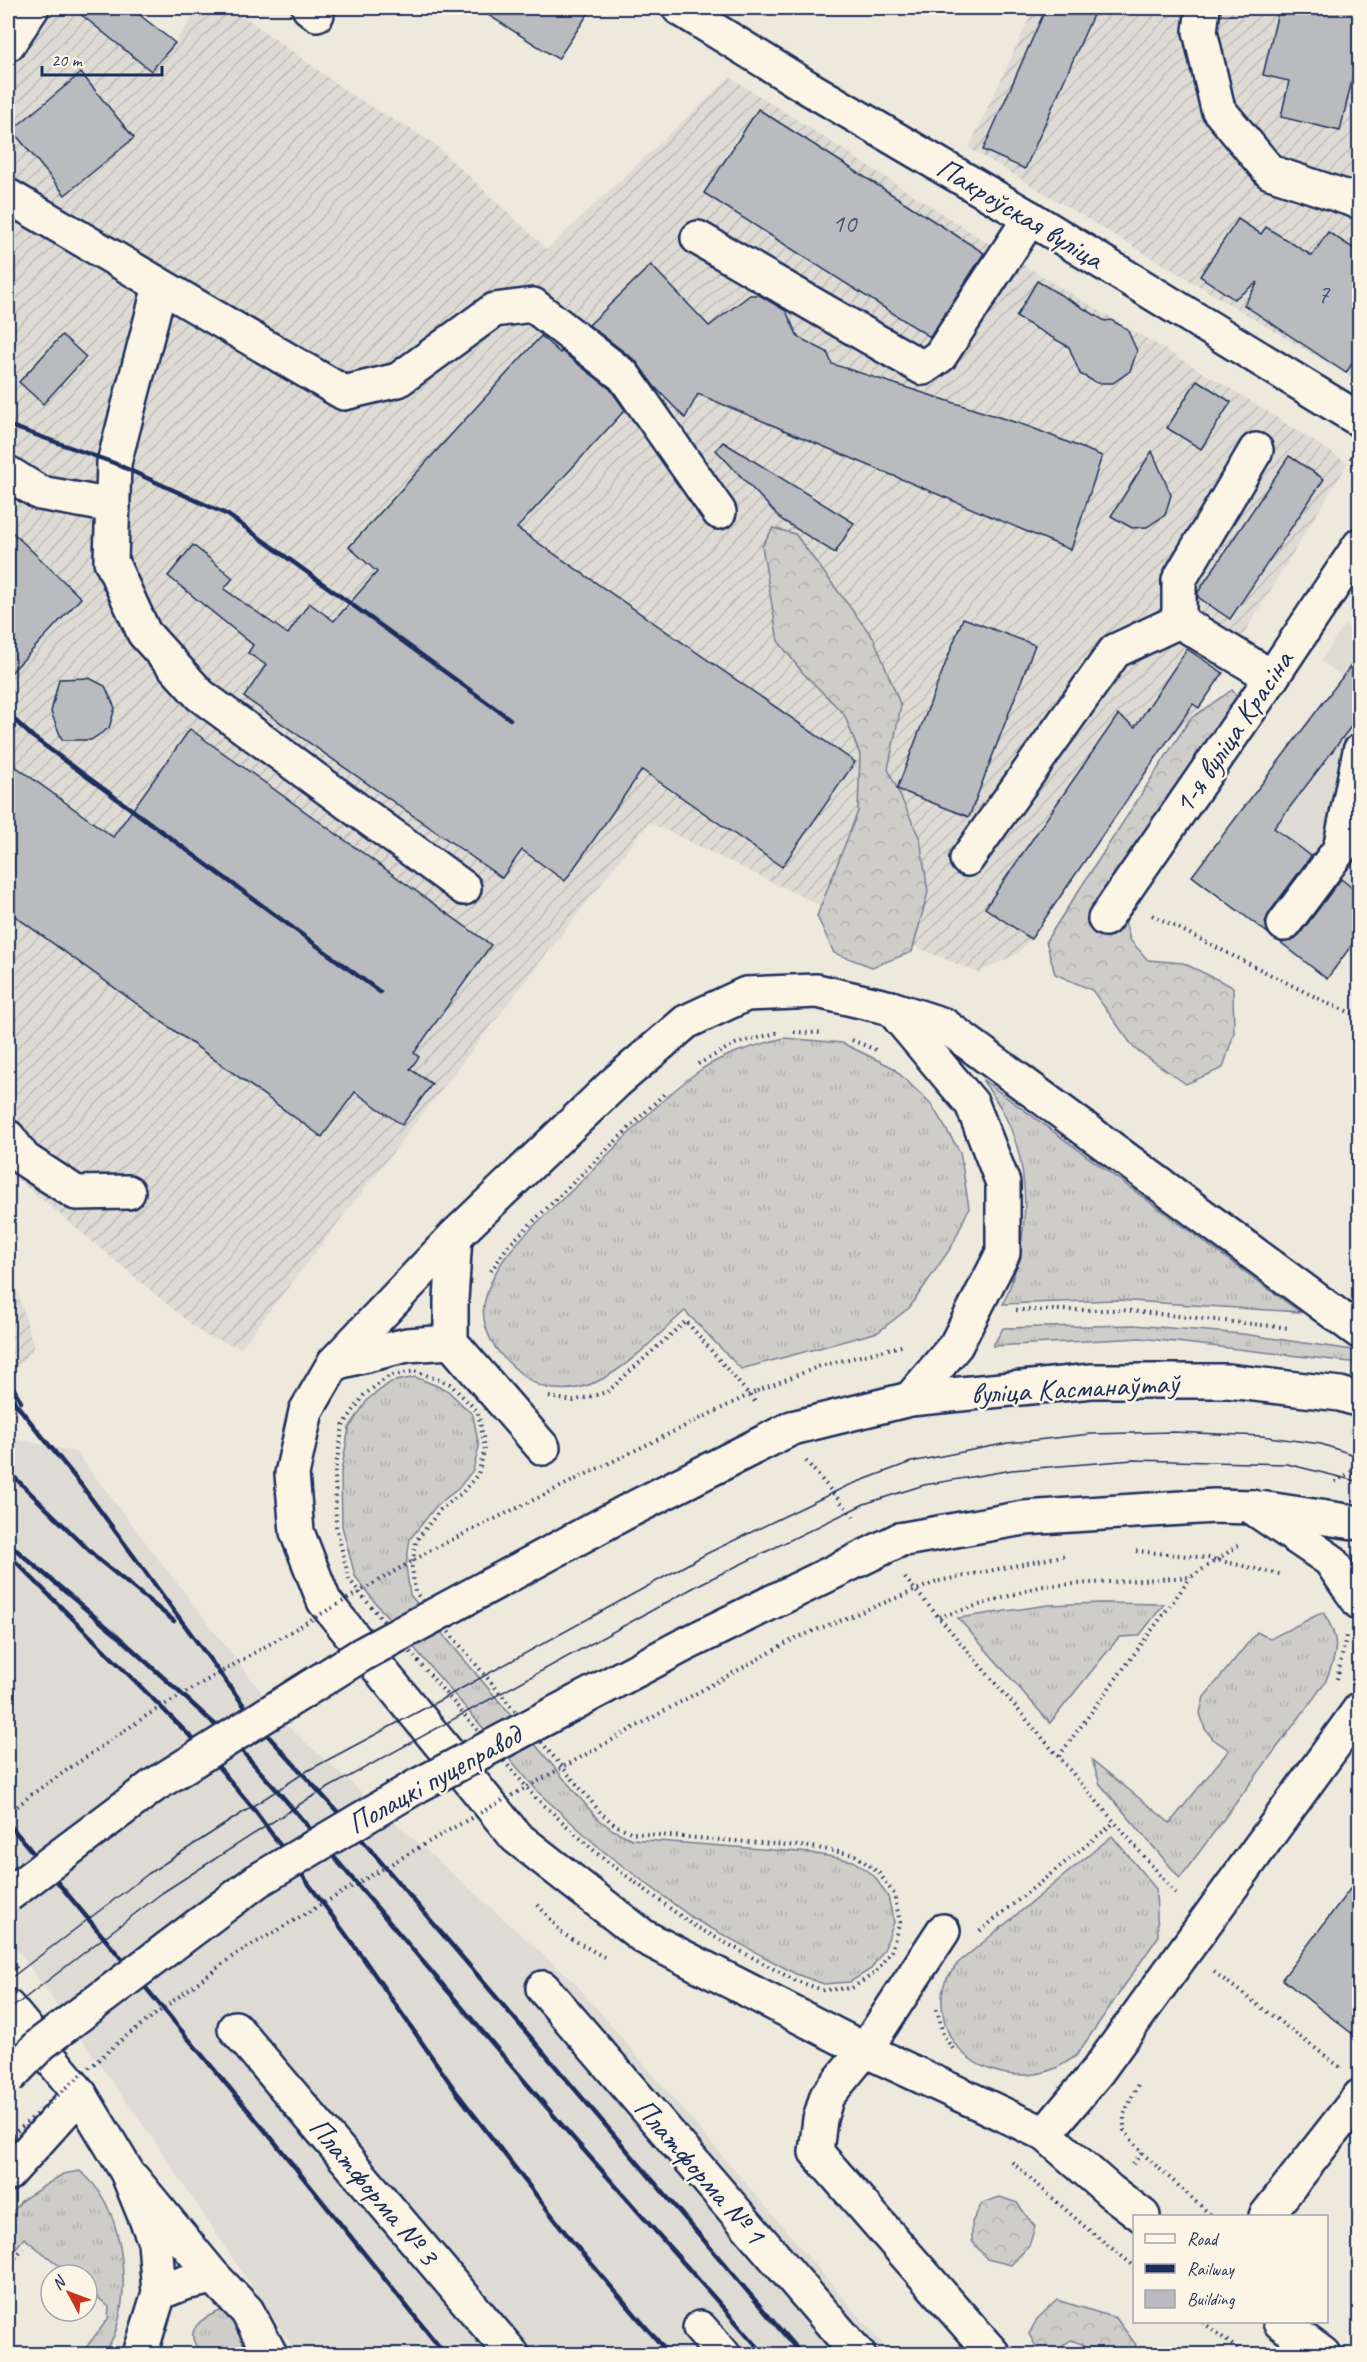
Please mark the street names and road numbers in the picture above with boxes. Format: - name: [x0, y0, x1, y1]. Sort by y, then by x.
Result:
- street label: Пакроўская вуліца: [930, 148, 1112, 279]
- street label: 1-я вуліца Красіна: [1165, 642, 1303, 821]
- street label: вуліца Касманаўтаў: [970, 1363, 1182, 1412]
- street label: Полацкі пуцеправод: [341, 1714, 530, 1842]
- street label: Платформа № 1: [626, 2090, 775, 2253]
- street label: Платформа № 3: [301, 2109, 449, 2275]

